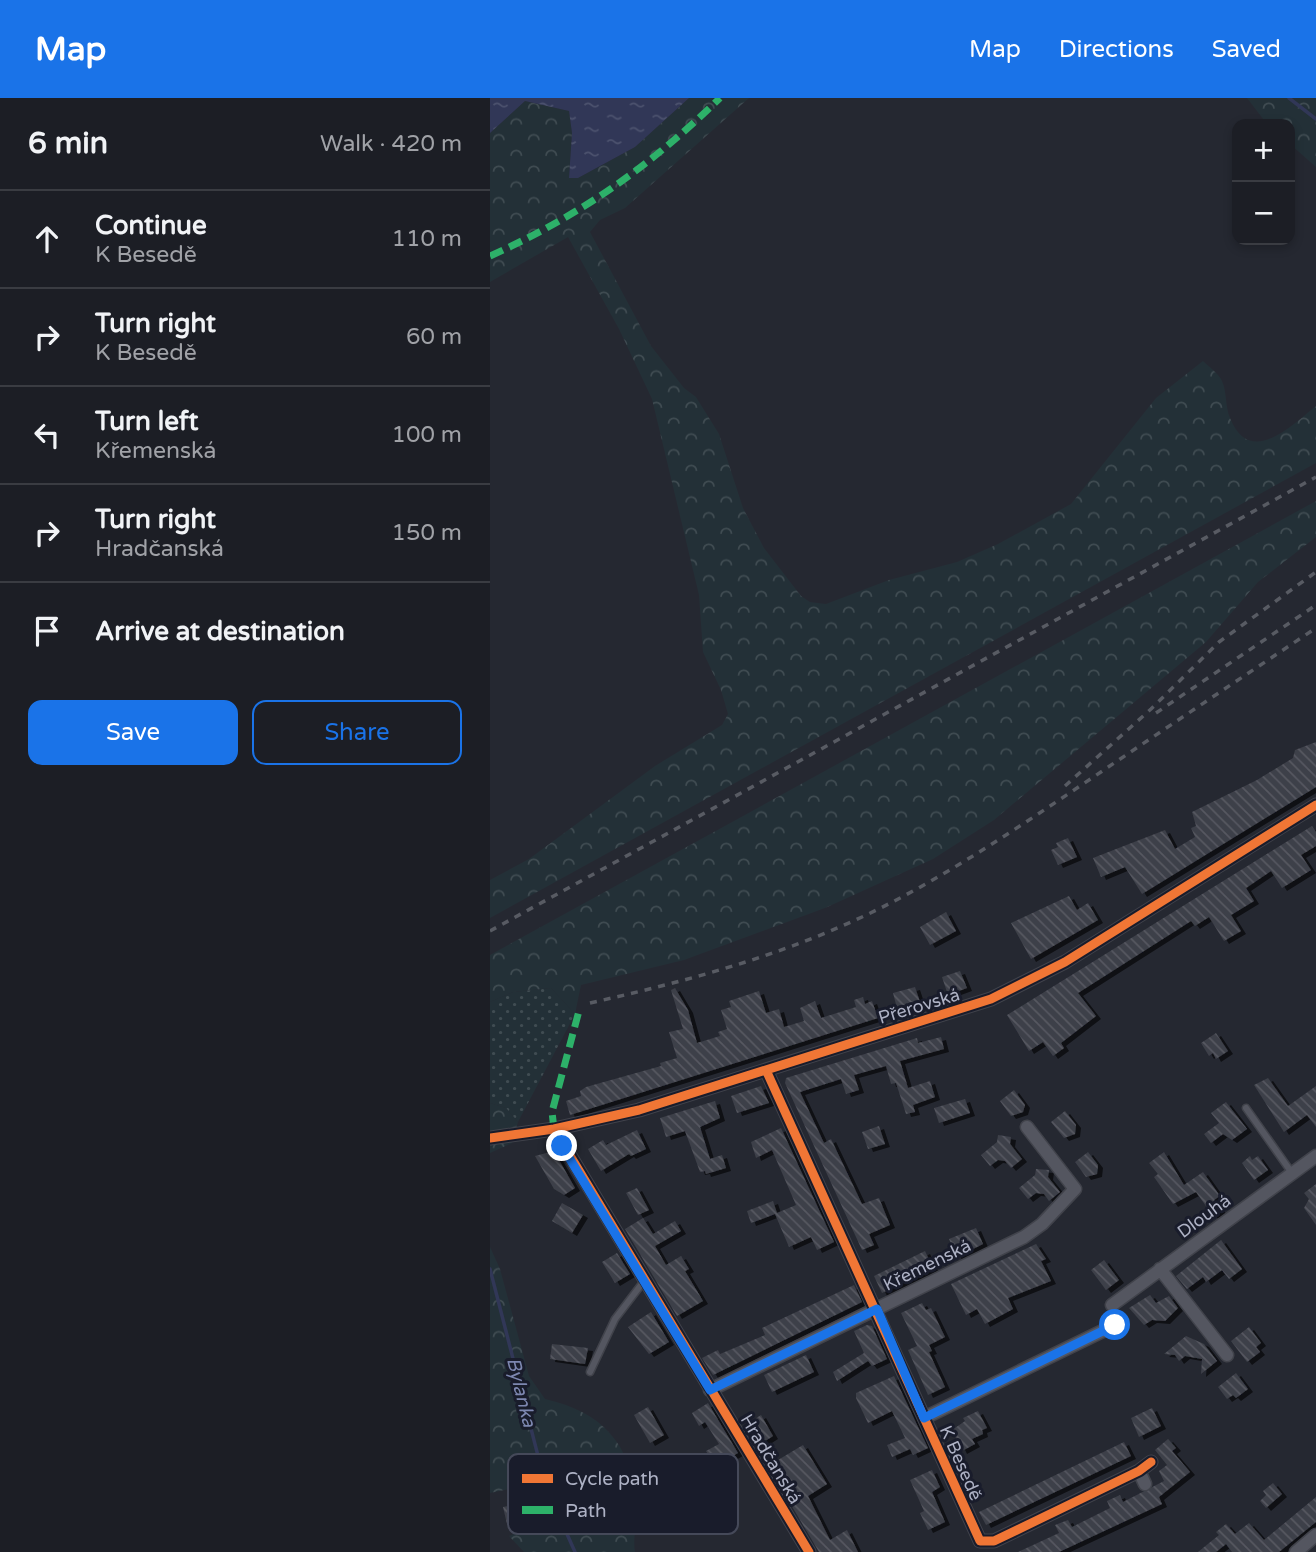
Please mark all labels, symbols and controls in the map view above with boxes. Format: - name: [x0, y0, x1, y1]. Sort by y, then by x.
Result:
- text: Map: [35, 30, 106, 69]
- text: Map: [969, 35, 1021, 64]
- text: Directions: [1059, 35, 1174, 64]
- text: Saved: [1212, 35, 1281, 64]
- map controls: [1232, 119, 1295, 245]
- button: +: [1232, 119, 1295, 182]
- text: 6 min: [28, 125, 108, 162]
- text: Walk · 420 m: [320, 130, 462, 158]
- button: −: [1232, 182, 1295, 245]
- text: Continue: [95, 210, 207, 241]
- icon: ahead: [28, 220, 66, 258]
- text: 110 m: [392, 225, 462, 253]
- text: K Besedě: [95, 241, 197, 269]
- text: Turn right: [95, 308, 216, 339]
- icon: right: [28, 318, 66, 356]
- text: 60 m: [406, 323, 462, 351]
- text: K Besedě: [95, 339, 197, 367]
- text: Turn left: [95, 406, 198, 437]
- icon: left: [28, 416, 66, 454]
- text: 100 m: [392, 421, 462, 449]
- text: Křemenská: [95, 437, 216, 465]
- text: Turn right: [95, 504, 216, 535]
- icon: right: [28, 514, 66, 552]
- text: 150 m: [392, 519, 462, 547]
- text: Hradčanská: [95, 535, 224, 563]
- icon: arrive: [28, 612, 66, 650]
- text: Arrive at destination: [95, 616, 345, 647]
- button: Save: [28, 700, 238, 765]
- button: Share: [252, 700, 462, 765]
- street label: Přerovská: [876, 983, 962, 1029]
- route end: [546, 1130, 577, 1161]
- street label: Dlouhá: [1173, 1189, 1235, 1243]
- street label: Křemenská: [880, 1234, 974, 1296]
- route start: [1099, 1309, 1130, 1340]
- water label: Bylanka: [502, 1355, 541, 1431]
- street label: Hradčanská: [736, 1410, 806, 1508]
- street label: K Besedě: [935, 1422, 987, 1504]
- legend: [508, 1454, 738, 1534]
- text: Cycle path: [565, 1468, 659, 1490]
- text: Path: [565, 1500, 607, 1522]

